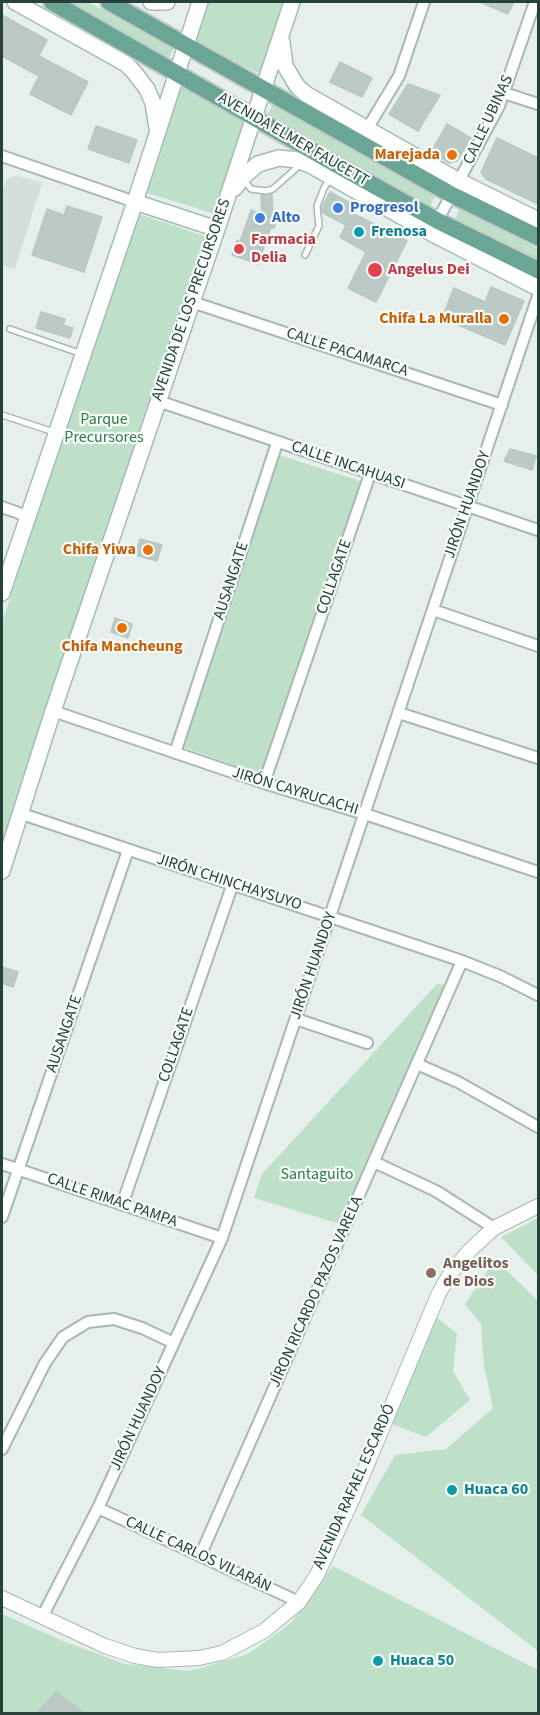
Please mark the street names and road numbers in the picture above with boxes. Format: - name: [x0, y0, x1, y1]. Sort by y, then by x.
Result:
- street label: CALLE UBINAS: [460, 72, 518, 168]
- street label: AVENIDA ELMER FAUCETT: [214, 89, 372, 191]
- street label: AVENIDA DE LOS PRECURSORES: [148, 196, 236, 404]
- street label: CALLE PACAMARCA: [284, 324, 410, 382]
- street label: CALLE INCAHUASI: [288, 437, 408, 495]
- street label: JIRÓN HUANDOY: [441, 449, 495, 561]
- street label: COLLAGATE: [313, 537, 357, 617]
- street label: AUSANGATE: [210, 540, 254, 622]
- street label: JIRÓN CAYRUCACHI: [229, 764, 361, 820]
- street label: JIRÓN CHINCHAYSUYO: [154, 850, 304, 916]
- street label: JIRÓN HUANDOY: [287, 910, 341, 1022]
- street label: AUSANGATE: [43, 993, 87, 1075]
- street label: COLLAGATE: [155, 1005, 199, 1085]
- street label: CALLE RIMAC PAMPA: [44, 1170, 180, 1232]
- street label: JÍRON RICARDO PAZOS VARELA: [266, 1193, 368, 1391]
- street label: JIRÓN HUANDOY: [107, 1364, 171, 1474]
- street label: AVENIDA RAFAEL ESCARDÓ: [310, 1401, 400, 1573]
- street label: CALLE CARLOS VILARÁN: [122, 1513, 274, 1597]

